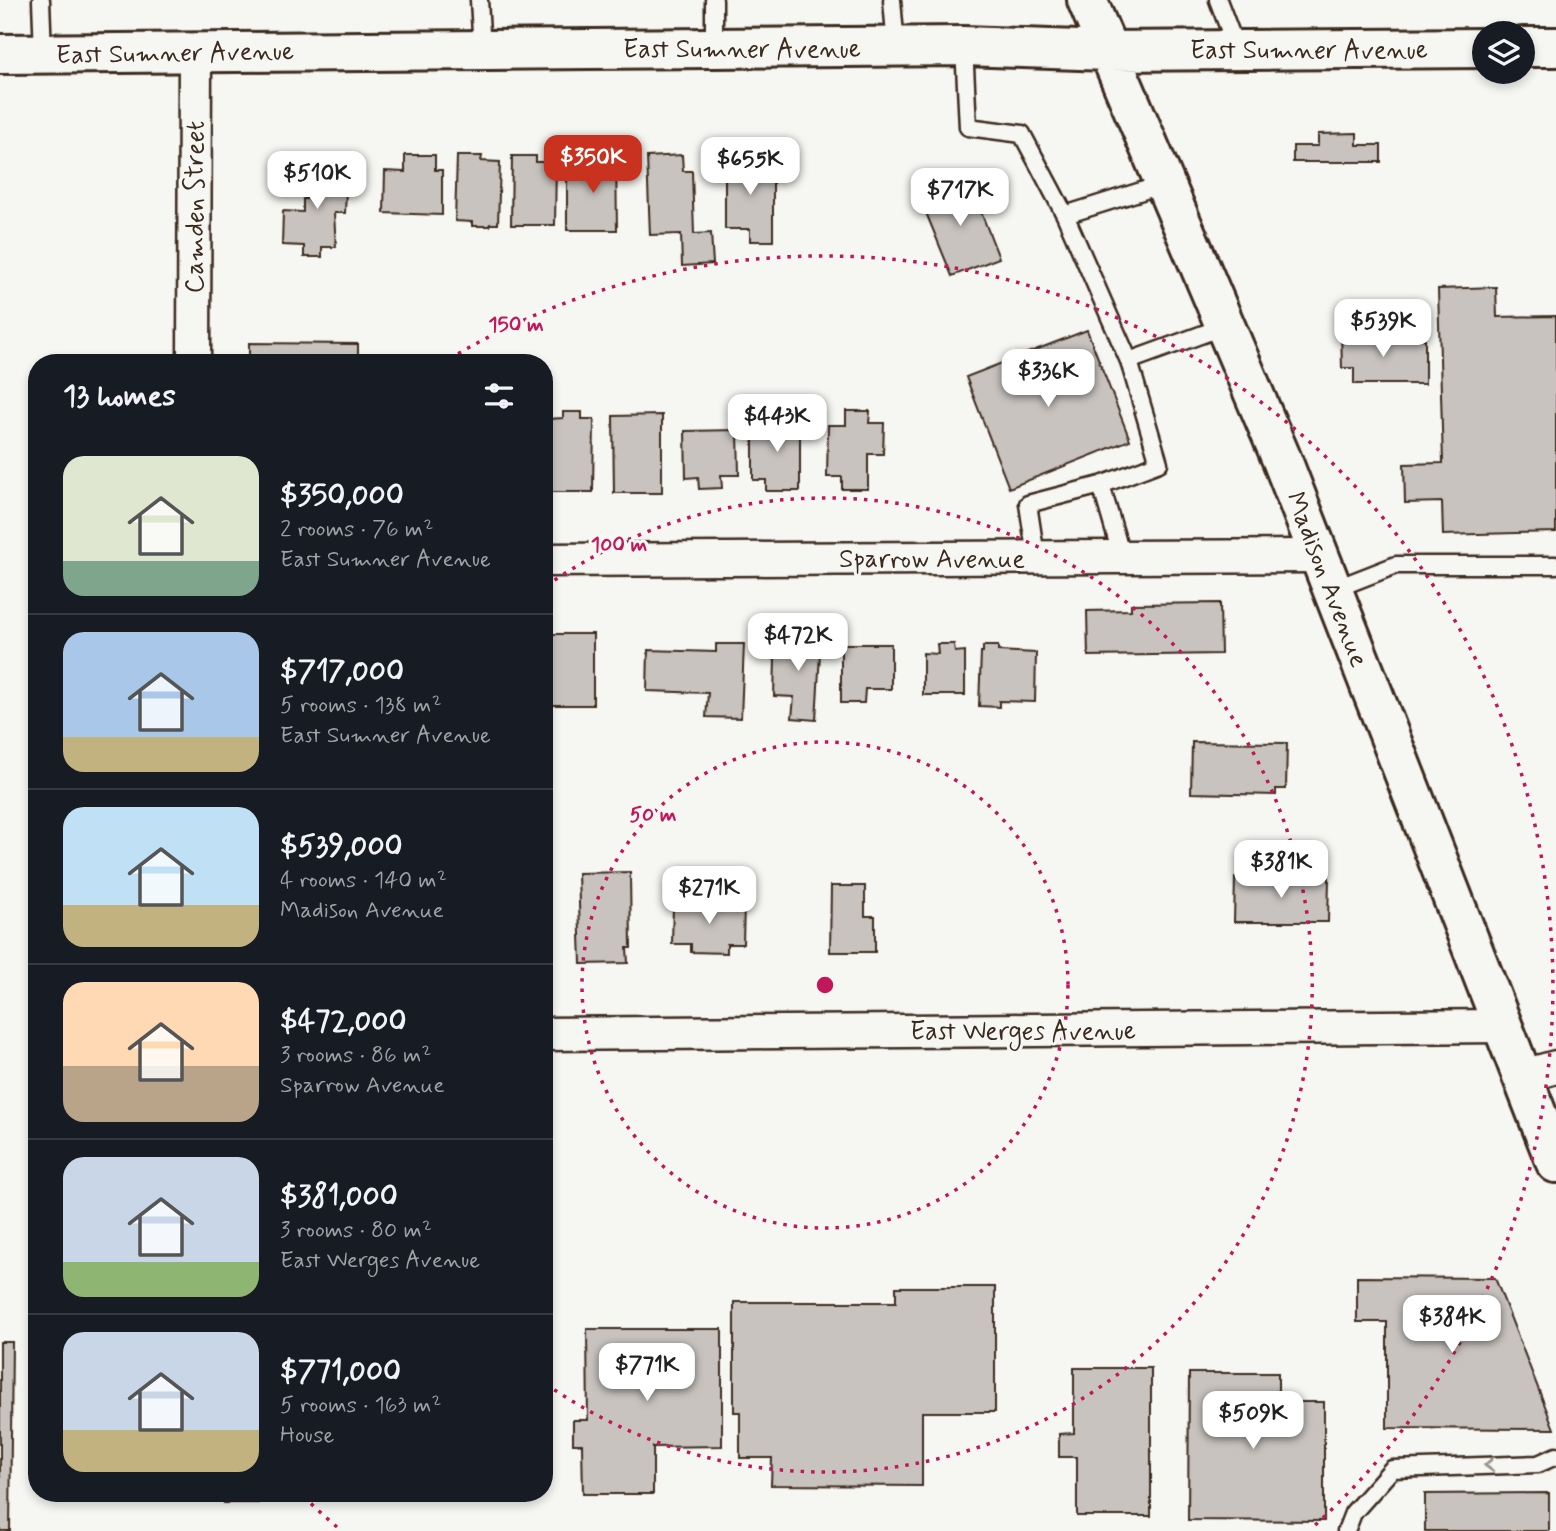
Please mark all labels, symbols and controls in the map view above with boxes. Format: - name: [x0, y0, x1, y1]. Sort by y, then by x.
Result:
- map controls: [1472, 21, 1535, 84]
- button: layers: [1472, 21, 1535, 84]
- street label: East Sumner Avenue: [623, 33, 861, 67]
- street label: East Sumner Avenue: [1190, 34, 1428, 68]
- street label: East Sumner Avenue: [56, 35, 294, 73]
- street label: Camden Street: [179, 121, 213, 293]
- pin: $350K: [544, 136, 642, 195]
- pin: $655K: [701, 138, 799, 197]
- text: $350K: [560, 143, 626, 173]
- text: $655K: [717, 145, 783, 175]
- pin: $510K: [268, 152, 366, 211]
- text: $510K: [283, 159, 351, 189]
- pin: $717K: [911, 168, 1009, 228]
- text: $717K: [927, 176, 993, 206]
- pin: $539K: [1334, 300, 1432, 359]
- text: $539K: [1350, 307, 1416, 337]
- text: 150 m: [488, 311, 544, 339]
- pin: $336K: [999, 350, 1097, 409]
- text: $336K: [1018, 357, 1078, 387]
- text: 13 homes: [63, 377, 176, 416]
- icon: filters: [480, 377, 518, 415]
- pin: $443K: [728, 394, 826, 454]
- text: $443K: [744, 402, 810, 432]
- text: $350,000: [280, 476, 404, 515]
- icon: home: [119, 484, 203, 568]
- street label: Madison Avenue: [1277, 487, 1375, 672]
- text: 2 rooms · 76 m²: [280, 515, 433, 545]
- text: 100 m: [591, 531, 647, 559]
- street label: Sparrow Avenue: [839, 543, 1025, 577]
- text: East Sumner Avenue: [280, 545, 491, 575]
- pin: $472K: [749, 614, 847, 673]
- text: $472K: [764, 621, 832, 651]
- text: $717,000: [280, 652, 404, 691]
- icon: home: [119, 660, 203, 744]
- text: 5 rooms · 138 m²: [280, 691, 442, 721]
- text: East Sumner Avenue: [280, 721, 491, 751]
- text: 50 m: [630, 801, 677, 829]
- text: $539,000: [280, 827, 403, 866]
- icon: home: [119, 835, 203, 919]
- pin: $381K: [1232, 841, 1330, 900]
- text: $381K: [1250, 848, 1312, 878]
- text: 4 rooms · 140 m²: [280, 866, 447, 896]
- pin: $271K: [660, 866, 758, 926]
- text: $271K: [678, 874, 740, 904]
- text: Madison Avenue: [280, 896, 444, 926]
- centre of rings: [813, 973, 837, 997]
- text: $472,000: [280, 1002, 407, 1041]
- icon: home: [119, 1010, 203, 1094]
- street label: East Werges Avenue: [910, 1015, 1136, 1051]
- text: 3 rooms · 86 m²: [280, 1041, 431, 1071]
- text: Sparrow Avenue: [280, 1071, 444, 1101]
- text: $381,000: [280, 1177, 398, 1216]
- icon: home: [119, 1185, 203, 1269]
- text: 3 rooms · 80 m²: [280, 1216, 432, 1246]
- text: East Werges Avenue: [280, 1246, 480, 1276]
- pin: $384K: [1403, 1296, 1501, 1355]
- text: $384K: [1419, 1303, 1485, 1333]
- pin: $771K: [598, 1344, 696, 1403]
- text: $771K: [615, 1351, 679, 1381]
- text: $771,000: [280, 1352, 401, 1391]
- icon: home: [119, 1360, 203, 1444]
- text: 5 rooms · 163 m²: [280, 1391, 442, 1421]
- pin: $509K: [1204, 1392, 1302, 1451]
- text: $509K: [1219, 1399, 1287, 1429]
- text: House: [280, 1421, 334, 1451]
- one-way arrow: [1484, 1458, 1495, 1473]

